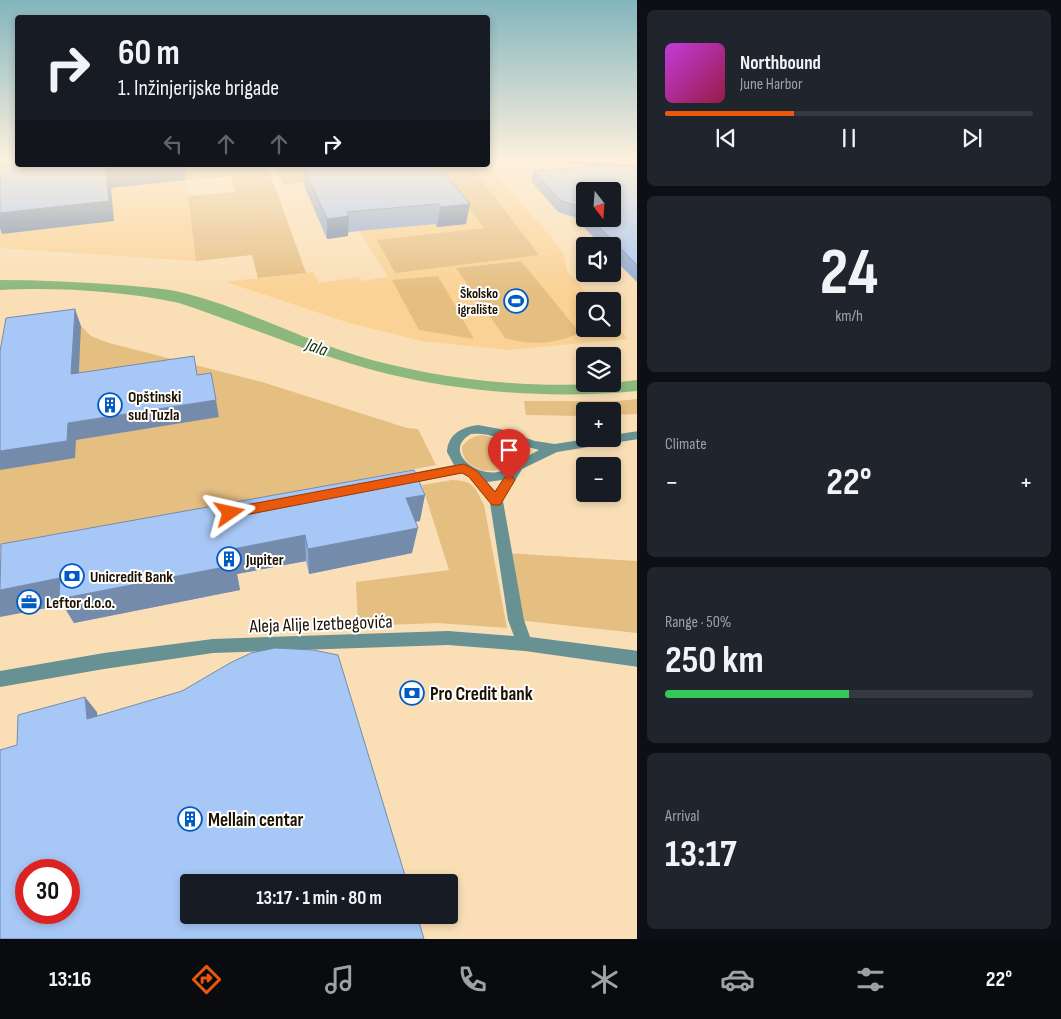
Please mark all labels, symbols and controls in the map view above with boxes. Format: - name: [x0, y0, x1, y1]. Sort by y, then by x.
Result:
- text: 60 m: [118, 32, 180, 75]
- icon: right: [35, 35, 100, 100]
- text: Northbound: [740, 52, 821, 75]
- text: 1. Inžinjerijske brigade: [118, 75, 279, 102]
- text: June Harbor: [740, 75, 803, 94]
- icon: previous: [712, 124, 740, 152]
- icon: pause: [835, 124, 863, 152]
- icon: next: [958, 124, 986, 152]
- icon: left: [159, 130, 187, 158]
- icon: ahead: [212, 130, 240, 158]
- icon: ahead: [265, 130, 293, 158]
- icon: right: [318, 130, 346, 158]
- north arrow: [576, 182, 621, 228]
- map controls: [576, 182, 621, 502]
- text: 24: [820, 235, 878, 313]
- button: sound: [576, 237, 621, 282]
- place label: Školsko igralište: [458, 285, 498, 318]
- sports icon: Školsko igralište: [503, 288, 529, 314]
- button: search: [576, 292, 621, 337]
- text: km/h: [835, 307, 863, 326]
- water label: Jala: [302, 334, 331, 361]
- button: layers: [576, 347, 621, 392]
- place label: Opštinski sud Tuzla: [128, 388, 181, 425]
- building icon: Opštinski sud Tuzla: [97, 392, 123, 418]
- button: +: [576, 402, 621, 447]
- pin: [488, 429, 530, 480]
- text: Climate: [665, 435, 707, 454]
- icon: arrive: [495, 436, 523, 464]
- button: −: [576, 457, 621, 502]
- text: 22°: [826, 460, 872, 505]
- text: −: [665, 466, 679, 499]
- text: +: [1019, 466, 1033, 499]
- position arrow: [203, 486, 255, 538]
- building icon: Jupiter: [216, 546, 242, 572]
- place label: Jupiter: [245, 551, 284, 570]
- bank icon: Unicredit Bank: [59, 563, 85, 589]
- place label: Unicredit Bank: [90, 568, 173, 587]
- office icon: Leftor d.o.o.: [16, 589, 42, 615]
- place label: Leftor d.o.o.: [46, 594, 115, 613]
- street label: Aleja Alije Izetbegovića: [248, 611, 393, 639]
- text: Range · 50%: [665, 613, 731, 632]
- text: 250 km: [665, 638, 764, 683]
- bank icon: Pro Credit bank: [399, 680, 425, 706]
- place label: Pro Credit bank: [430, 683, 533, 706]
- building icon: Mellain centar: [177, 806, 203, 832]
- text: Arrival: [665, 807, 699, 826]
- place label: Mellain centar: [208, 809, 304, 832]
- text: 13:17: [665, 832, 737, 877]
- speed limit sign: 30: [15, 859, 80, 924]
- text: 13:17 · 1 min · 80 m: [256, 887, 382, 910]
- icon: directions: [189, 962, 224, 997]
- icon: music: [322, 962, 357, 997]
- icon: phone: [455, 962, 490, 997]
- icon: climate: [587, 962, 622, 997]
- icon: car: [720, 962, 755, 997]
- icon: filters: [853, 962, 888, 997]
- text: 13:16: [49, 966, 91, 993]
- text: 22°: [986, 966, 1012, 993]

